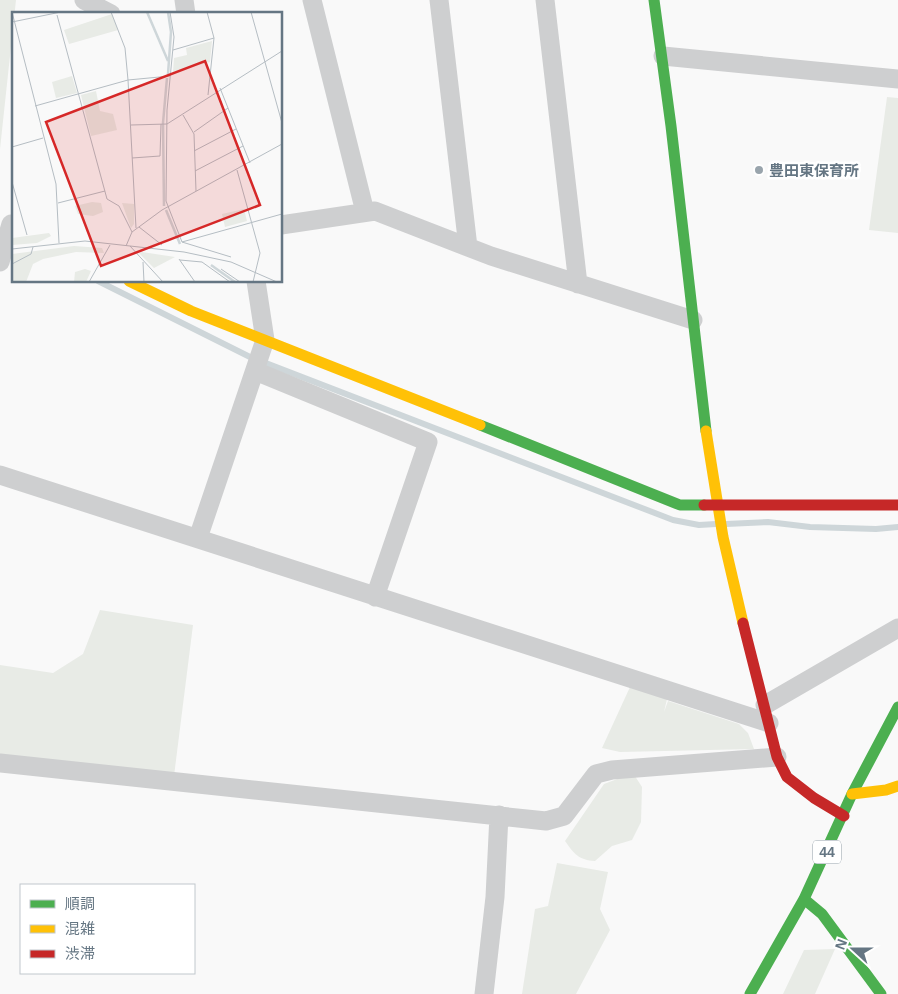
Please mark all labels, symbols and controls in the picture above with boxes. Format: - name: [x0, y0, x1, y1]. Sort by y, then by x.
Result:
- inset map: [12, 12, 282, 282]
- place label: 豊田東保育所: [769, 162, 859, 179]
- marker: 豊田東保育所: [753, 164, 765, 176]
- road number: 44: [813, 840, 841, 864]
- legend: [20, 884, 195, 974]
- text: 順調: [65, 895, 95, 912]
- text: 混雑: [65, 920, 95, 937]
- north arrow: [828, 924, 878, 974]
- text: N: [832, 937, 850, 952]
- text: 渋滞: [65, 945, 95, 962]

